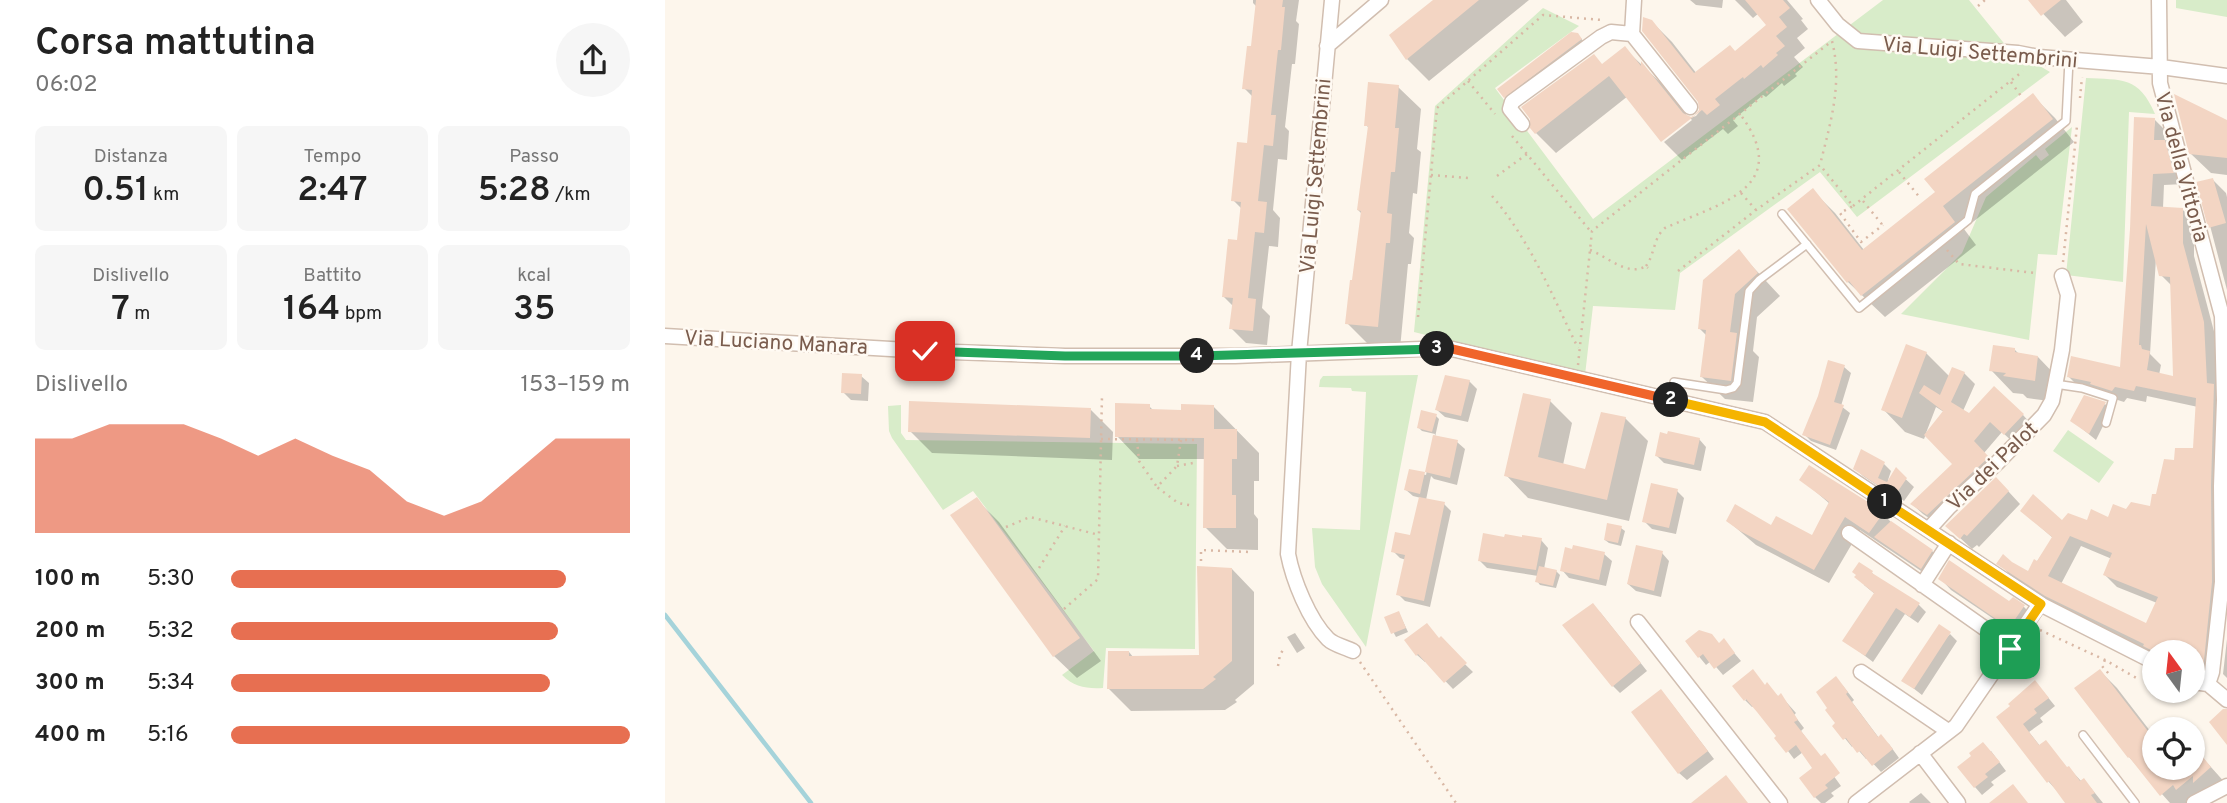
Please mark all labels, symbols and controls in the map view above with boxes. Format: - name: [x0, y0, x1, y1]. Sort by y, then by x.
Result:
- text: Corsa mattutina: [35, 20, 316, 69]
- button: share: [556, 23, 630, 97]
- street label: Via Luigi Settembrini: [1881, 31, 2079, 75]
- text: 06:02: [35, 71, 98, 100]
- street label: Via Luigi Settembrini: [1294, 77, 1338, 275]
- street label: Via della Vittoria: [2147, 89, 2214, 246]
- text: Distanza: [94, 145, 168, 169]
- text: Tempo: [304, 145, 361, 169]
- text: Passo: [509, 145, 559, 169]
- text: 0.51: [82, 169, 149, 213]
- text: 2:47: [297, 169, 368, 213]
- text: 5:28: [478, 169, 551, 213]
- text: km: [149, 183, 179, 207]
- text: /km: [551, 183, 591, 207]
- text: Dislivello: [92, 264, 169, 288]
- text: Battito: [303, 264, 362, 288]
- text: kcal: [517, 264, 551, 288]
- text: 7: [111, 288, 130, 332]
- text: 164: [283, 288, 340, 332]
- text: 35: [513, 288, 555, 332]
- text: m: [130, 302, 150, 326]
- text: bpm: [340, 302, 382, 326]
- pin: [895, 321, 955, 381]
- street label: Via Luciano Manara: [683, 325, 869, 362]
- icon: check: [906, 332, 944, 370]
- pin: 3: [1419, 332, 1455, 366]
- text: 3: [1431, 336, 1442, 360]
- pin: 4: [1179, 338, 1215, 374]
- text: 4: [1190, 343, 1203, 367]
- text: Dislivello: [35, 371, 128, 400]
- text: 153–159 m: [520, 371, 630, 400]
- pin: 2: [1653, 382, 1689, 418]
- text: 2: [1665, 387, 1676, 411]
- street label: Via dei Palot: [1942, 417, 2045, 517]
- pin: 1: [1867, 484, 1903, 520]
- text: 1: [1881, 489, 1888, 513]
- text: 100 m: [35, 565, 100, 594]
- text: 5:30: [147, 565, 195, 594]
- text: 200 m: [35, 617, 105, 646]
- text: 5:32: [147, 617, 194, 646]
- pin: [1980, 619, 2040, 679]
- icon: arrive: [1991, 630, 2029, 668]
- north arrow: [2142, 640, 2205, 704]
- map controls: [2142, 640, 2205, 780]
- text: 300 m: [35, 669, 105, 698]
- text: 5:34: [147, 669, 195, 698]
- button: locate: [2142, 717, 2205, 780]
- text: 400 m: [35, 721, 106, 750]
- text: 5:16: [147, 721, 189, 750]

